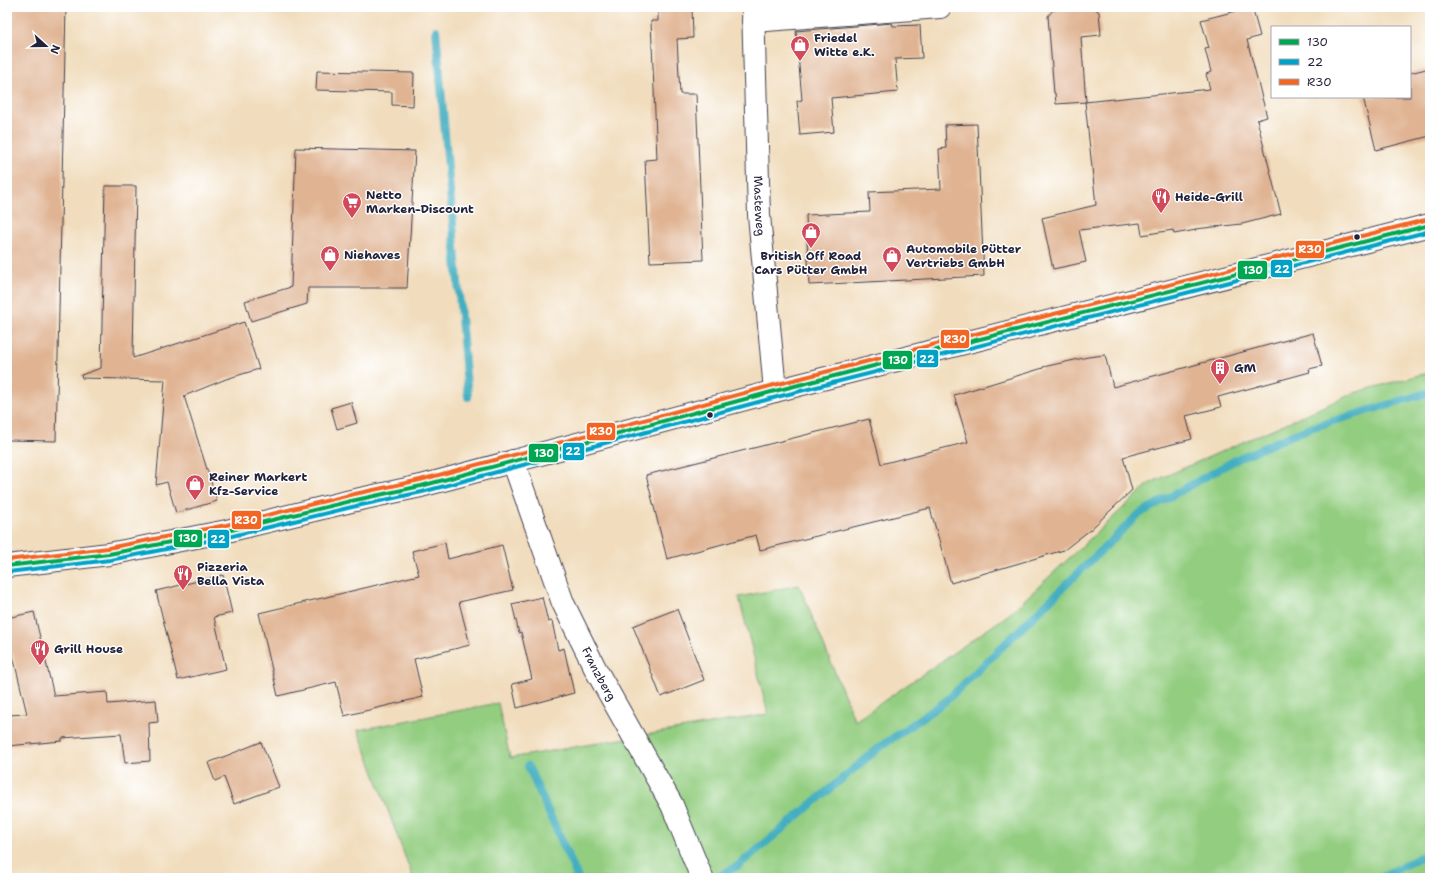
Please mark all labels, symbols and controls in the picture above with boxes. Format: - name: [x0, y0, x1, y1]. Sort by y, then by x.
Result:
- north arrow: [26, 26, 66, 66]
- legend: [1271, 26, 1411, 98]
- place label: Friedel Witte e.K.: [814, 30, 875, 60]
- shop icon: Friedel Witte e.K.: [789, 34, 811, 62]
- text: 130: [1307, 34, 1328, 50]
- text: N: [46, 43, 63, 56]
- text: 22: [1307, 54, 1323, 70]
- text: R30: [1307, 74, 1332, 90]
- street label: Masteweg: [750, 175, 769, 237]
- restaurant icon: Heide-Grill: [1150, 186, 1172, 214]
- place label: Netto Marken-Discount: [366, 187, 474, 217]
- place label: Heide-Grill: [1175, 189, 1243, 205]
- supermarket icon: Netto Marken-Discount: [341, 191, 363, 219]
- shop icon: British Off Road Cars Pütter GmbH: [800, 221, 822, 249]
- unlabelled marker: [1352, 232, 1362, 242]
- line badge: R30: [1295, 240, 1325, 259]
- place label: Automobile Pütter Vertriebs GmbH: [906, 241, 1022, 271]
- text: R30: [1298, 242, 1322, 257]
- shop icon: Niehaves: [319, 244, 341, 272]
- shop icon: Automobile Pütter Vertriebs GmbH: [881, 245, 903, 273]
- place label: Niehaves: [344, 247, 400, 263]
- place label: British Off Road Cars Pütter GmbH: [755, 248, 868, 278]
- line badge: 22: [1270, 259, 1293, 278]
- line badge: 130: [1237, 260, 1268, 280]
- text: 22: [1274, 262, 1290, 277]
- text: 130: [1243, 263, 1263, 278]
- line badge: R30: [940, 329, 970, 349]
- text: R30: [943, 332, 967, 347]
- line badge: 22: [916, 349, 939, 368]
- line badge: 130: [882, 350, 913, 370]
- text: 22: [919, 352, 935, 367]
- text: 130: [888, 353, 908, 368]
- building icon: GM: [1209, 357, 1231, 385]
- place label: GM: [1234, 360, 1257, 376]
- unlabelled marker: [705, 410, 715, 420]
- line badge: R30: [586, 422, 616, 441]
- text: R30: [589, 424, 613, 439]
- line badge: 22: [562, 442, 585, 461]
- line badge: 130: [528, 443, 559, 463]
- text: 22: [565, 444, 581, 459]
- text: 130: [534, 446, 554, 461]
- place label: Reiner Markert Kfz-Service: [209, 469, 307, 499]
- shop icon: Reiner Markert Kfz-Service: [184, 473, 206, 501]
- line badge: R30: [231, 510, 262, 530]
- text: R30: [234, 513, 258, 528]
- line badge: 130: [173, 529, 203, 548]
- line badge: 22: [207, 529, 230, 549]
- text: 130: [178, 531, 198, 546]
- text: 22: [210, 532, 226, 547]
- place label: Pizzeria Bella Vista: [197, 559, 265, 589]
- restaurant icon: Pizzeria Bella Vista: [172, 563, 194, 591]
- restaurant icon: Grill House: [29, 638, 51, 666]
- place label: Grill House: [54, 641, 123, 657]
- street label: Franzberg: [578, 644, 620, 704]

